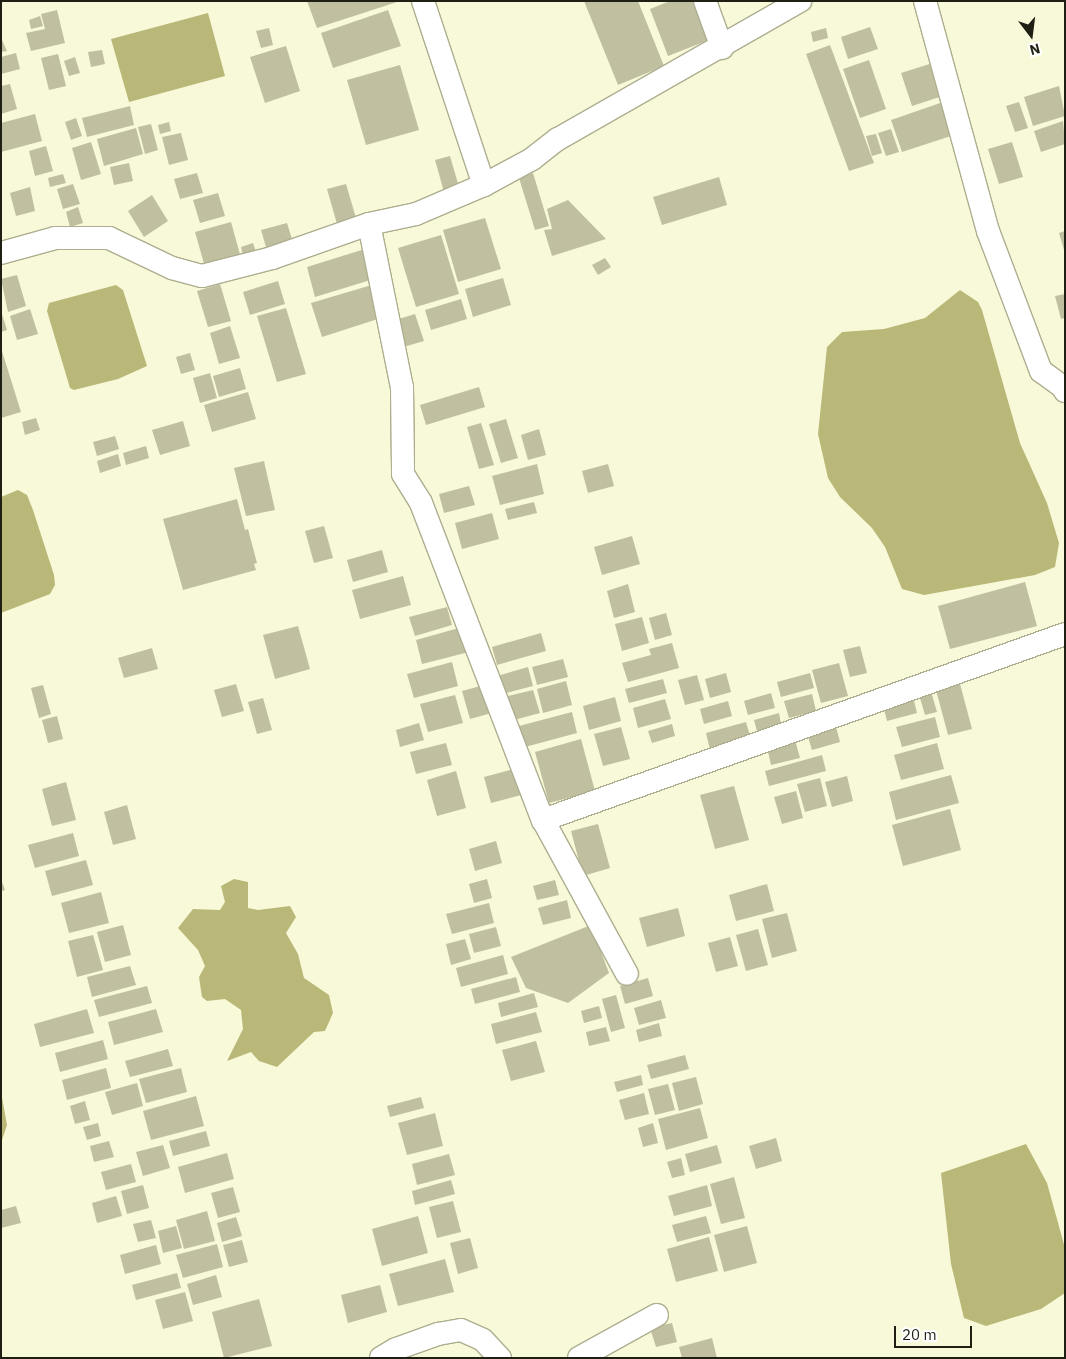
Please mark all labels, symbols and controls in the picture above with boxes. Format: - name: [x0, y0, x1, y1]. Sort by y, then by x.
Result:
- north arrow: [1006, 10, 1056, 60]
- text: N: [1028, 39, 1042, 59]
- scale bar: [896, 1316, 974, 1348]
- text: 20 m: [902, 1325, 937, 1344]

